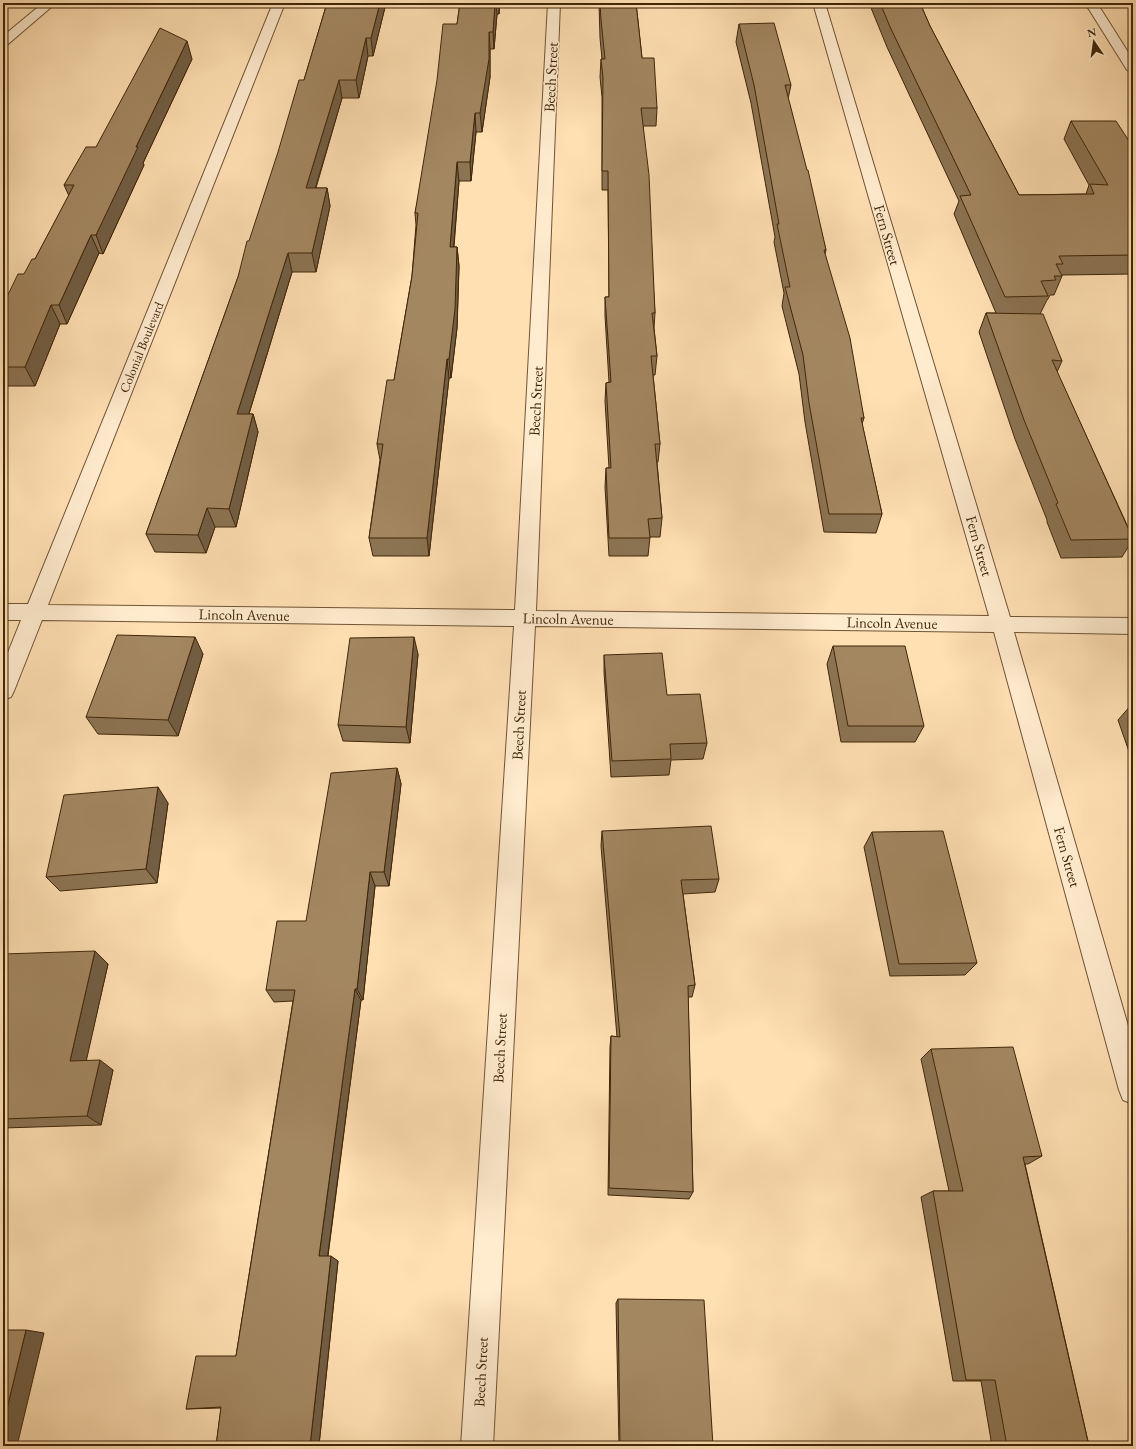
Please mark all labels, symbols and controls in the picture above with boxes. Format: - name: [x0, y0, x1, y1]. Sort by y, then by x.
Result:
- north arrow: [1074, 22, 1114, 62]
- text: N: [1086, 24, 1098, 40]
- street label: Beech Street: [539, 41, 562, 112]
- street label: Fern Street: [870, 202, 905, 268]
- street label: Colonial Boulevard: [115, 299, 168, 395]
- street label: Beech Street: [524, 365, 547, 436]
- street label: Fern Street: [962, 513, 997, 579]
- street label: Lincoln Avenue: [198, 604, 290, 625]
- street label: Lincoln Avenue: [522, 608, 614, 629]
- street label: Lincoln Avenue: [846, 612, 938, 633]
- street label: Beech Street: [507, 689, 530, 760]
- street label: Fern Street: [1050, 824, 1085, 890]
- street label: Beech Street: [488, 1012, 511, 1083]
- street label: Beech Street: [469, 1336, 492, 1407]

